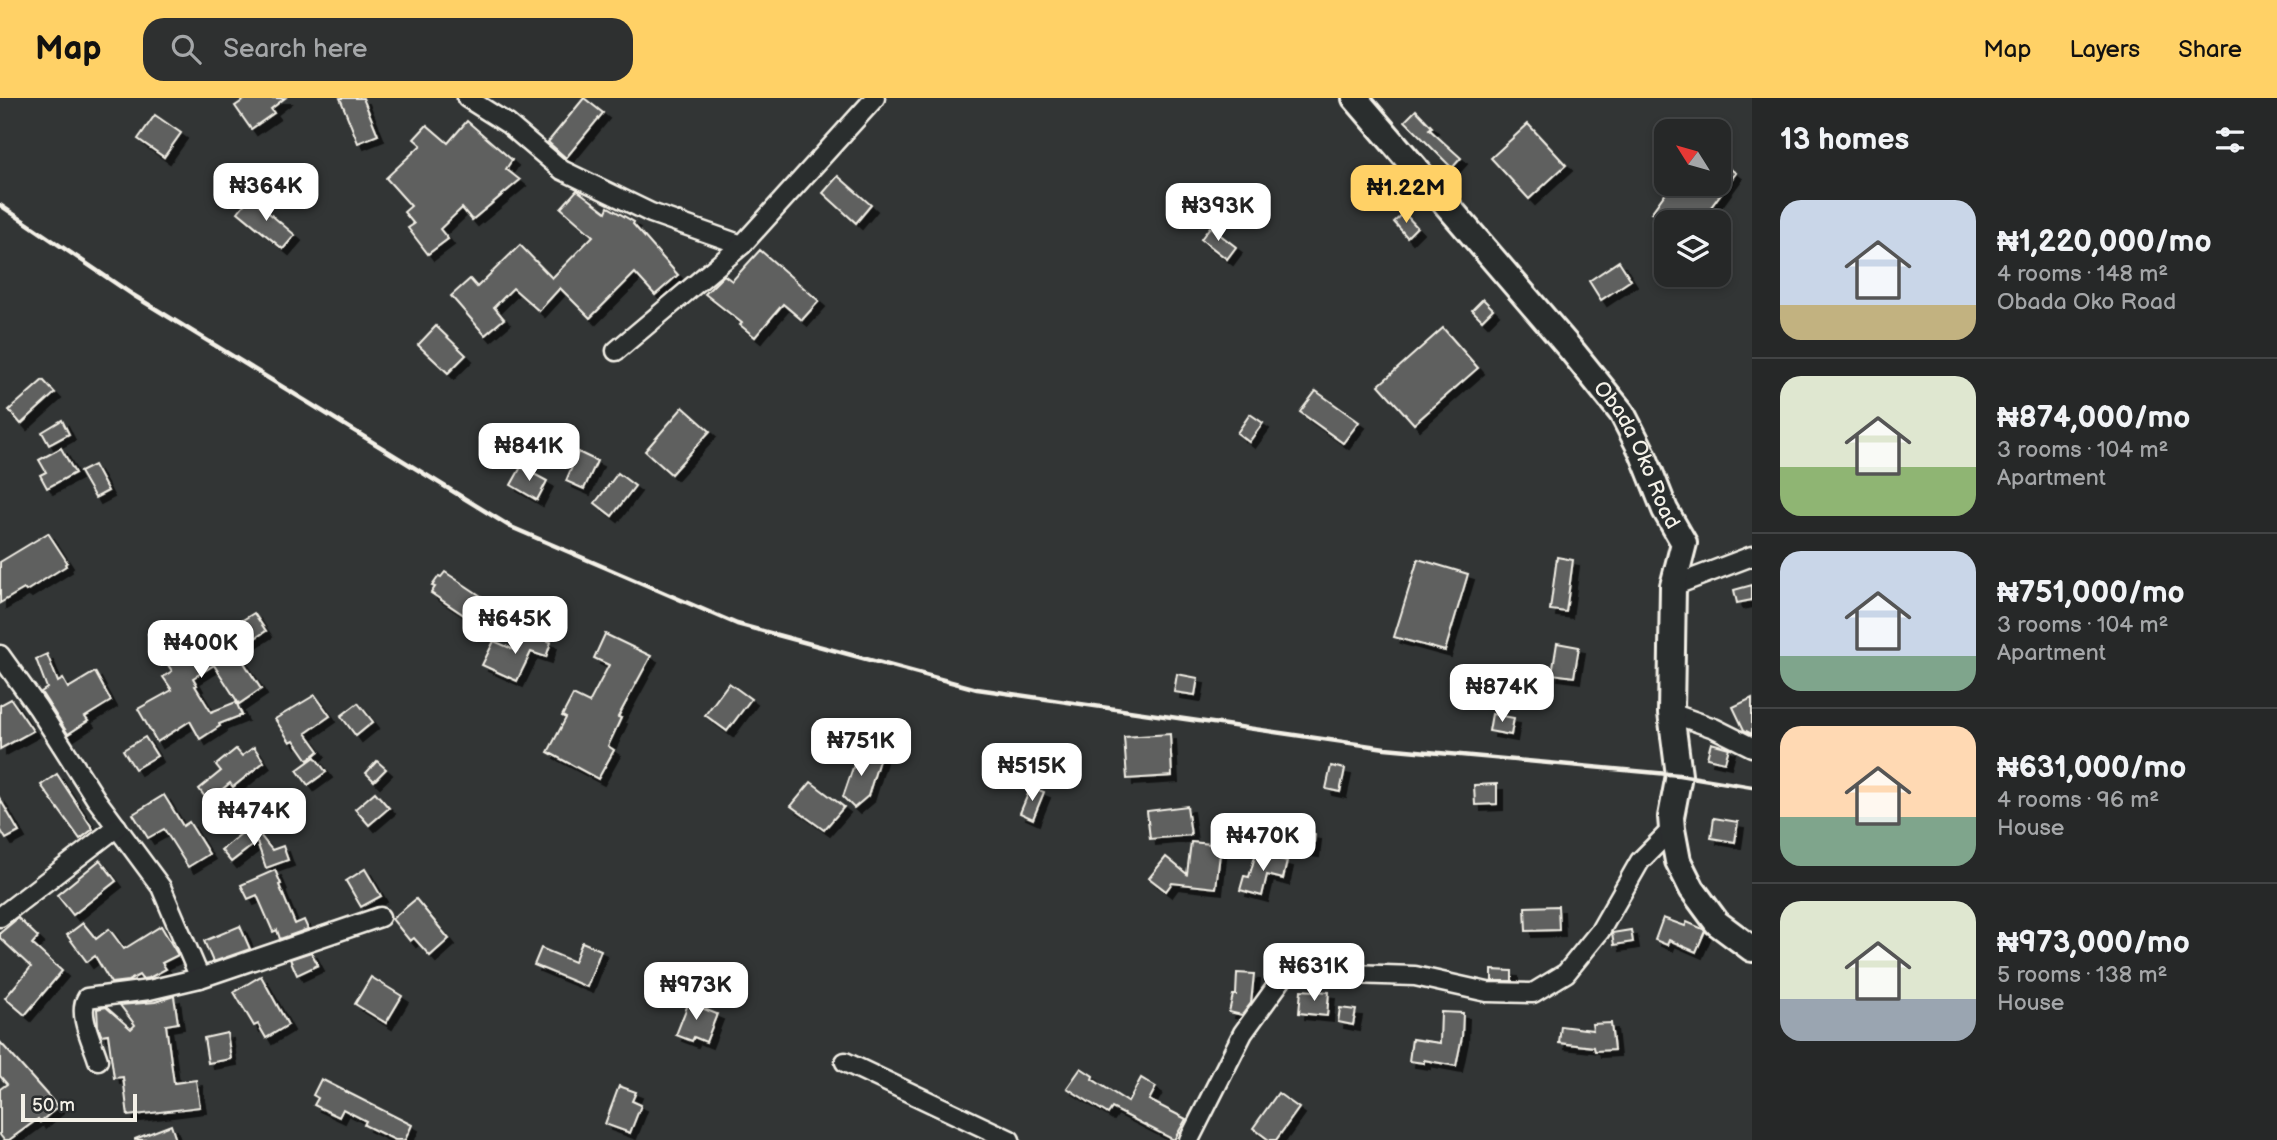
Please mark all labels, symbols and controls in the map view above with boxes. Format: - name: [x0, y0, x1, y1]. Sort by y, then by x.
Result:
- search box: [143, 18, 633, 81]
- text: Map: [35, 29, 101, 69]
- icon: search: [167, 30, 205, 68]
- text: Search here: [223, 34, 367, 65]
- text: Map: [1983, 35, 2031, 64]
- text: Layers: [2069, 35, 2140, 64]
- text: Share: [2178, 35, 2242, 64]
- north arrow: [1654, 119, 1731, 196]
- map controls: [1654, 119, 1731, 287]
- icon: filters: [2211, 121, 2249, 159]
- text: 13 homes: [1780, 122, 1909, 158]
- pin: ₦364K: [217, 164, 315, 223]
- pin: ₦1.22M: [1349, 166, 1463, 225]
- text: ₦364K: [229, 172, 303, 200]
- text: ₦1.22M: [1367, 174, 1445, 202]
- pin: ₦393K: [1169, 184, 1267, 243]
- text: ₦393K: [1182, 192, 1254, 220]
- button: layers: [1654, 210, 1731, 287]
- text: ₦1,220,000/mo: [1997, 224, 2212, 260]
- icon: home: [1836, 228, 1920, 312]
- text: 4 rooms · 148 m²: [1997, 260, 2168, 288]
- text: Obada Oko Road: [1997, 288, 2176, 316]
- street label: Obada Oko Road: [1589, 376, 1686, 533]
- text: ₦874,000/mo: [1997, 400, 2190, 436]
- icon: home: [1836, 404, 1920, 488]
- pin: ₦841K: [480, 424, 578, 483]
- text: ₦841K: [495, 432, 563, 460]
- text: 3 rooms · 104 m²: [1997, 436, 2168, 464]
- text: Apartment: [1997, 464, 2106, 492]
- text: ₦751,000/mo: [1997, 575, 2185, 611]
- icon: home: [1836, 579, 1920, 663]
- pin: ₦645K: [466, 596, 564, 656]
- text: ₦645K: [478, 605, 552, 633]
- text: 3 rooms · 104 m²: [1997, 611, 2168, 639]
- pin: ₦400K: [152, 620, 250, 680]
- text: ₦400K: [164, 629, 238, 657]
- text: Apartment: [1997, 639, 2106, 667]
- pin: ₦874K: [1453, 664, 1551, 724]
- text: ₦874K: [1466, 673, 1538, 701]
- pin: ₦751K: [812, 718, 910, 778]
- text: ₦751K: [827, 727, 895, 755]
- pin: ₦515K: [983, 744, 1081, 803]
- text: ₦631,000/mo: [1997, 750, 2186, 786]
- text: ₦515K: [998, 752, 1066, 780]
- icon: home: [1836, 754, 1920, 838]
- text: 4 rooms · 96 m²: [1997, 786, 2159, 814]
- pin: ₦474K: [205, 788, 303, 848]
- text: ₦474K: [218, 797, 290, 825]
- pin: ₦470K: [1214, 814, 1312, 873]
- text: House: [1997, 814, 2064, 842]
- text: ₦470K: [1227, 822, 1299, 850]
- text: ₦973,000/mo: [1997, 925, 2190, 961]
- icon: home: [1836, 929, 1920, 1013]
- pin: ₦631K: [1265, 944, 1363, 1003]
- text: ₦631K: [1279, 952, 1349, 980]
- text: 5 rooms · 138 m²: [1997, 961, 2167, 989]
- pin: ₦973K: [647, 962, 745, 1022]
- text: ₦973K: [660, 971, 732, 999]
- text: House: [1997, 989, 2064, 1017]
- scale bar: [21, 1091, 136, 1123]
- text: 50 m: [32, 1094, 75, 1117]

